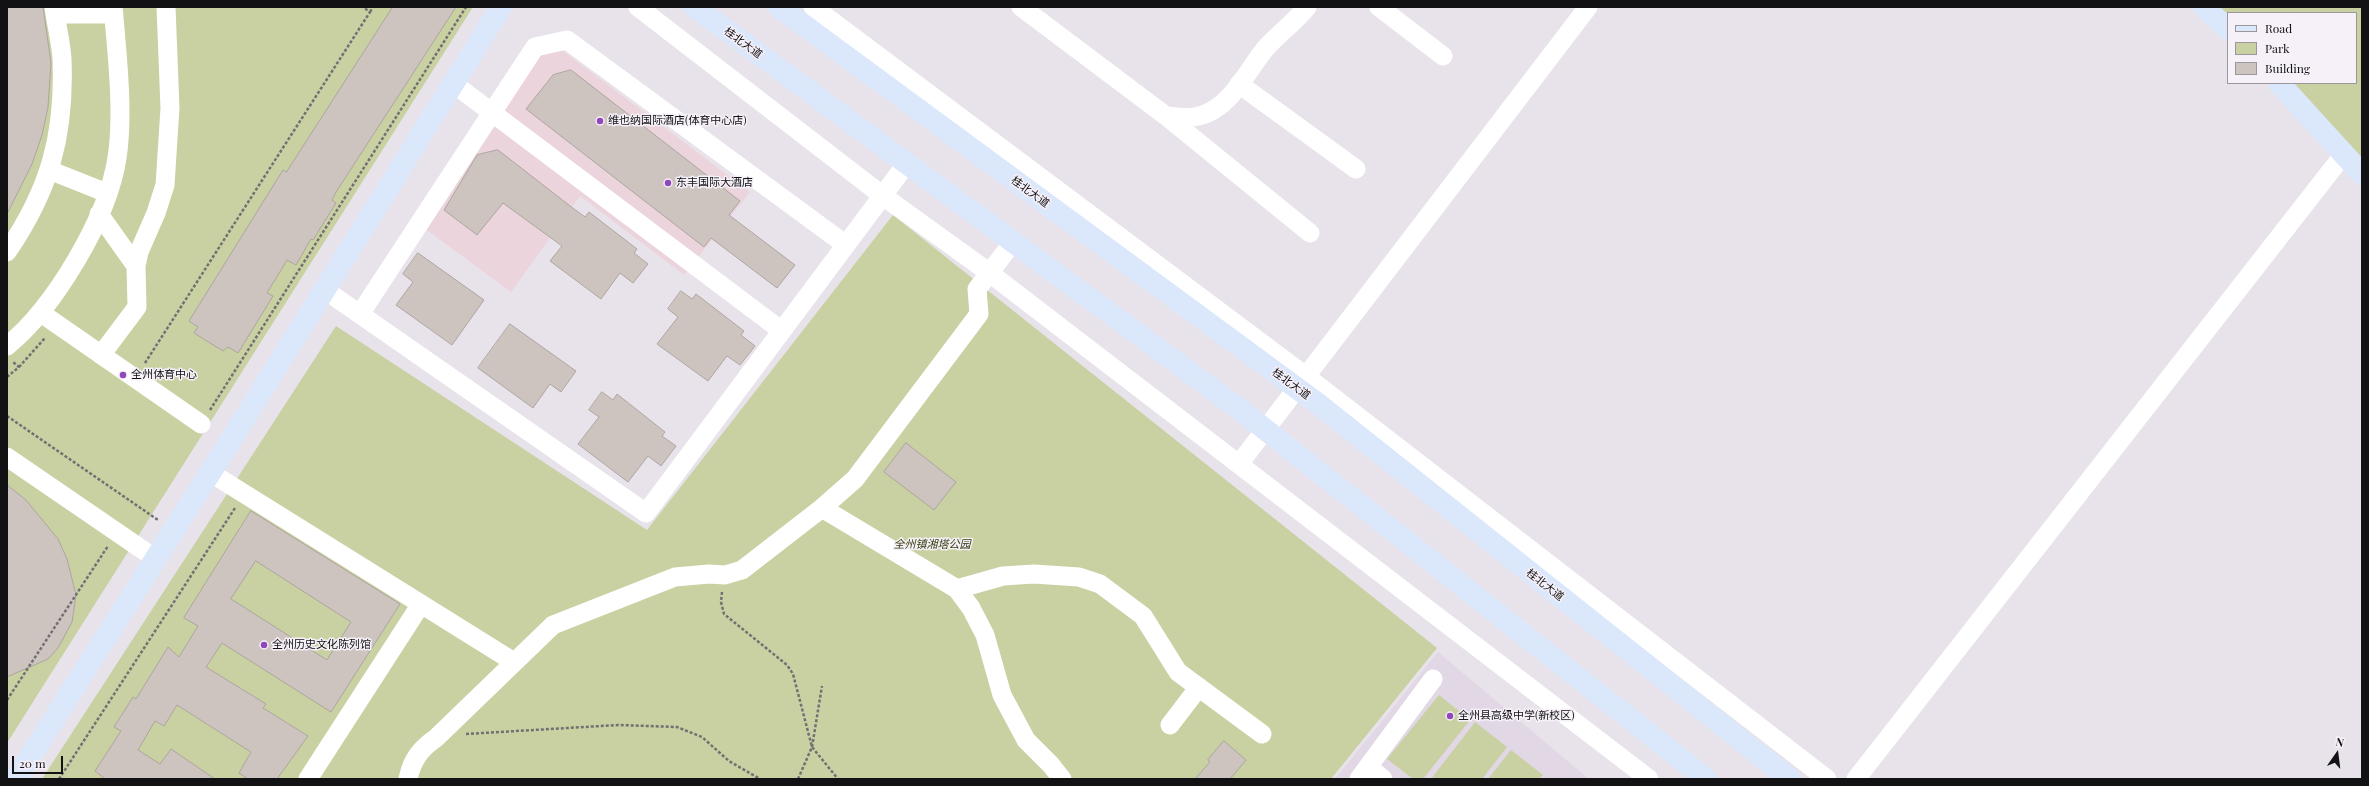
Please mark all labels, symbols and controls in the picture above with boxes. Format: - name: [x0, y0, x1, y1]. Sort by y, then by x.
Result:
- legend: [2227, 12, 2357, 84]
- text: Road: [2265, 20, 2292, 36]
- street label: 桂北大道: [721, 25, 765, 61]
- text: Park: [2265, 40, 2290, 56]
- text: Building: [2265, 60, 2310, 76]
- place label: 维也纳国际酒店(体育中心店): [608, 114, 746, 128]
- marker: 维也纳国际酒店(体育中心店): [595, 116, 605, 126]
- street label: 桂北大道: [1008, 174, 1052, 210]
- place label: 东丰国际大酒店: [676, 176, 753, 190]
- marker: 东丰国际大酒店: [663, 178, 673, 188]
- street label: 桂北大道: [1269, 366, 1313, 402]
- place label: 全州体育中心: [131, 368, 197, 382]
- marker: 全州体育中心: [118, 370, 128, 380]
- park label: 全州镇湘塔公园: [894, 538, 970, 552]
- street label: 桂北大道: [1524, 566, 1566, 604]
- place label: 全州历史文化陈列馆: [272, 638, 371, 652]
- marker: 全州历史文化陈列馆: [259, 640, 269, 650]
- place label: 全州县高级中学(新校区): [1458, 709, 1574, 723]
- marker: 全州县高级中学(新校区): [1445, 711, 1455, 721]
- north arrow: [2317, 734, 2357, 774]
- text: N: [2334, 734, 2346, 750]
- scale bar: [14, 748, 65, 774]
- text: 20 m: [19, 755, 46, 771]

